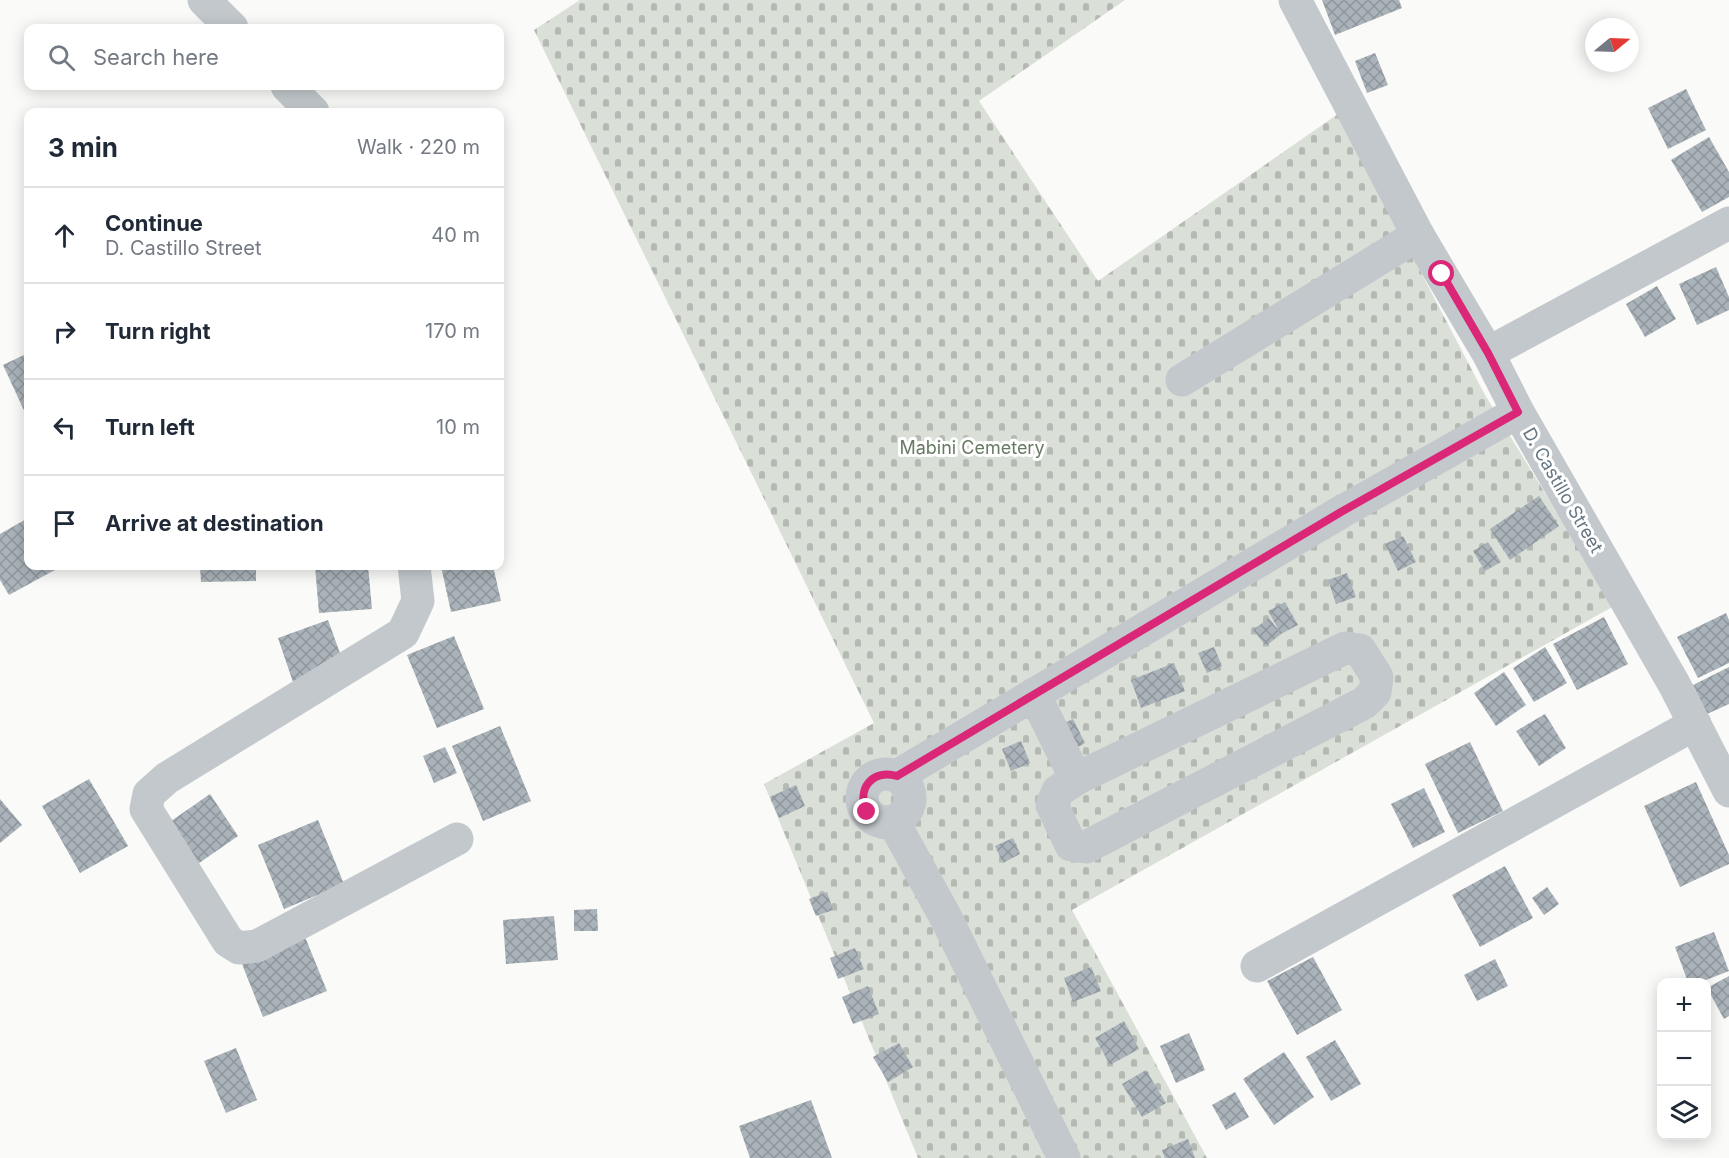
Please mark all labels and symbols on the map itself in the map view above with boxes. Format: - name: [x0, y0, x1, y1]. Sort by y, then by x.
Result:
- north arrow: [1585, 18, 1639, 72]
- route start: [1428, 260, 1454, 286]
- street label: D. Castillo Street: [1519, 424, 1607, 556]
- park label: Mabini Cemetery: [899, 437, 1045, 458]
- route end: [853, 798, 879, 824]

